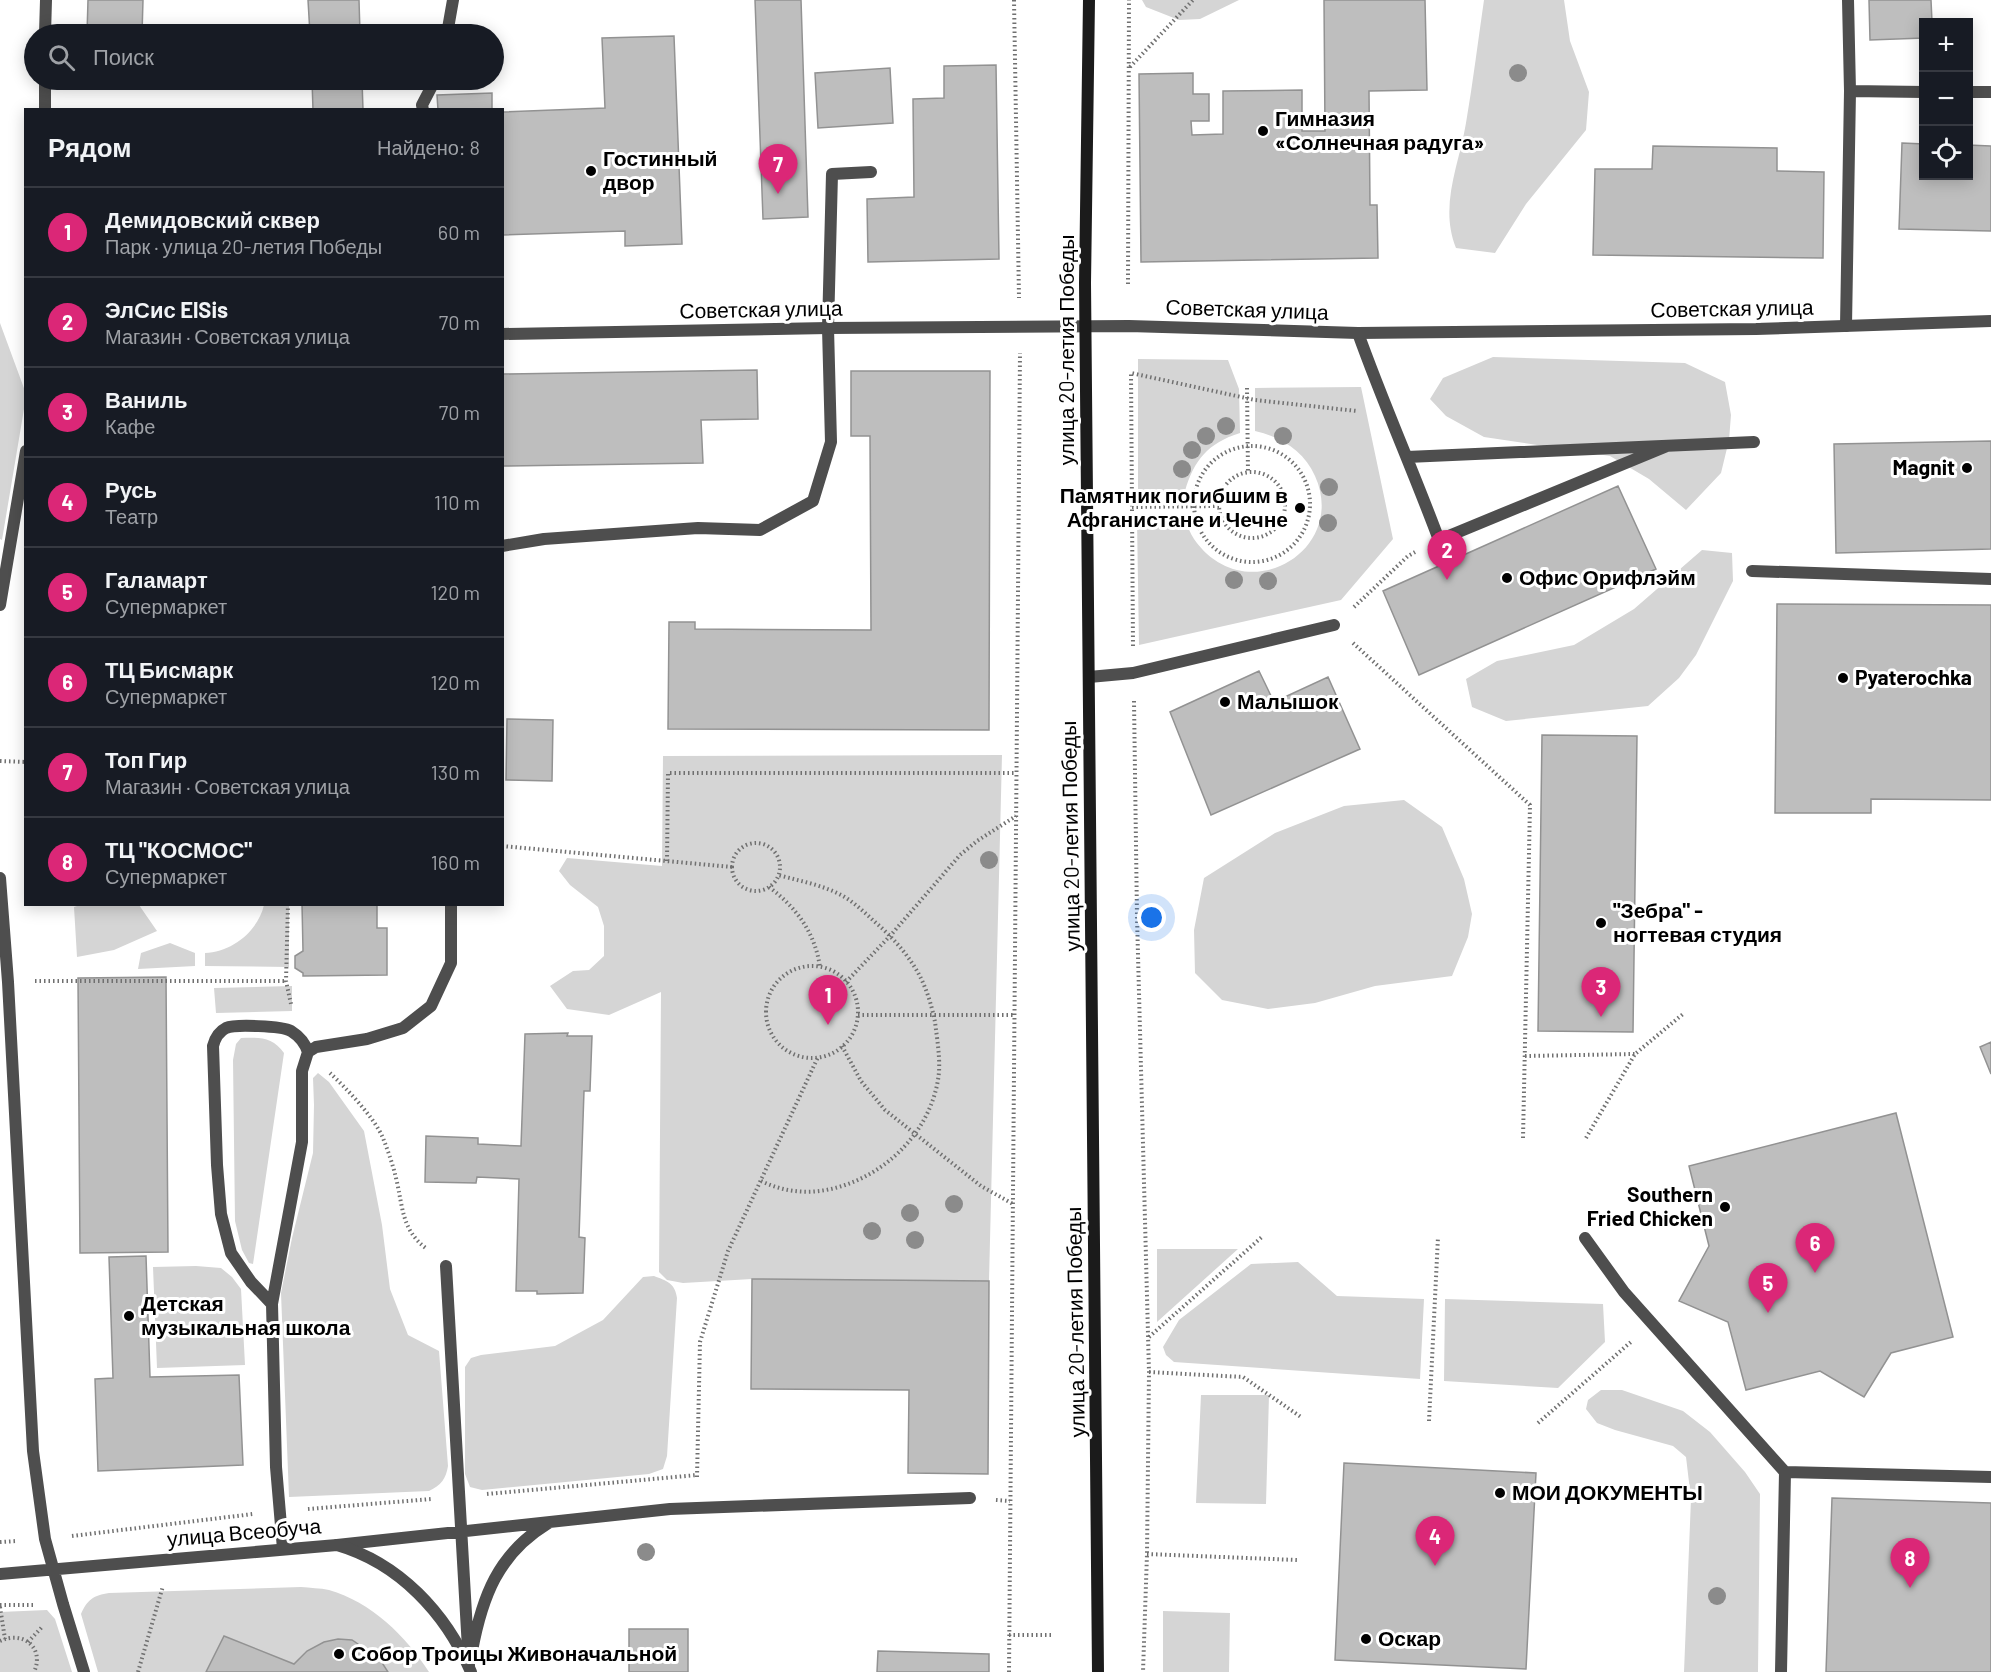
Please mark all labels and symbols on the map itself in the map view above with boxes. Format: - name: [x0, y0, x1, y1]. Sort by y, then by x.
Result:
- place label: Гимназия «Солнечная радуга»: [1275, 105, 1484, 154]
- marker: Гимназия «Солнечная радуга»: [1256, 124, 1270, 138]
- pin: 7: [758, 144, 798, 194]
- place label: Гостинный двор: [603, 145, 718, 194]
- marker: Гостинный двор: [584, 164, 598, 178]
- street label: улица 20-летия Победы: [1053, 235, 1078, 465]
- street label: Советская улица: [1165, 293, 1329, 324]
- street label: Советская улица: [1650, 294, 1814, 321]
- street label: Советская улица: [679, 295, 843, 322]
- place label: Magnit: [1892, 454, 1955, 479]
- marker: Magnit: [1960, 461, 1974, 475]
- place label: Памятник погибшим в Афганистане и Чечне: [1060, 482, 1288, 531]
- marker: Памятник погибшим в Афганистане и Чечне: [1293, 501, 1307, 515]
- pin: 2: [1428, 530, 1466, 580]
- place label: Офис Орифлэйм: [1519, 564, 1696, 589]
- marker: Офис Орифлэйм: [1500, 571, 1514, 585]
- place label: Pyaterochka: [1855, 664, 1972, 689]
- marker: Pyaterochka: [1836, 671, 1850, 685]
- place label: Малышок: [1237, 688, 1339, 713]
- marker: Малышок: [1218, 695, 1232, 709]
- street label: улица 20-летия Победы: [1055, 721, 1084, 952]
- place label: "Зебра" - ногтевая студия: [1613, 897, 1782, 946]
- your location: [1137, 903, 1166, 932]
- marker: "Зебра" - ногтевая студия: [1594, 916, 1608, 930]
- pin: 3: [1582, 968, 1620, 1017]
- pin: 1: [808, 976, 848, 1025]
- place label: Southern Fried Chicken: [1587, 1181, 1713, 1230]
- marker: Southern Fried Chicken: [1718, 1200, 1732, 1214]
- street label: улица 20-летия Победы: [1060, 1207, 1089, 1438]
- pin: 6: [1796, 1224, 1834, 1273]
- pin: 5: [1748, 1264, 1788, 1313]
- place label: Детская музыкальная школа: [141, 1290, 351, 1339]
- marker: Детская музыкальная школа: [122, 1309, 136, 1323]
- place label: МОИ ДОКУМЕНТЫ: [1512, 1479, 1703, 1504]
- marker: МОИ ДОКУМЕНТЫ: [1493, 1486, 1507, 1500]
- street label: улица Всеобуча: [166, 1512, 322, 1551]
- pin: 4: [1416, 1516, 1454, 1566]
- pin: 8: [1890, 1538, 1930, 1588]
- place label: Оскар: [1378, 1625, 1441, 1650]
- marker: Оскар: [1359, 1632, 1373, 1646]
- place label: Собор Троицы Живоначальной: [351, 1640, 677, 1665]
- marker: Собор Троицы Живоначальной: [332, 1647, 346, 1661]

